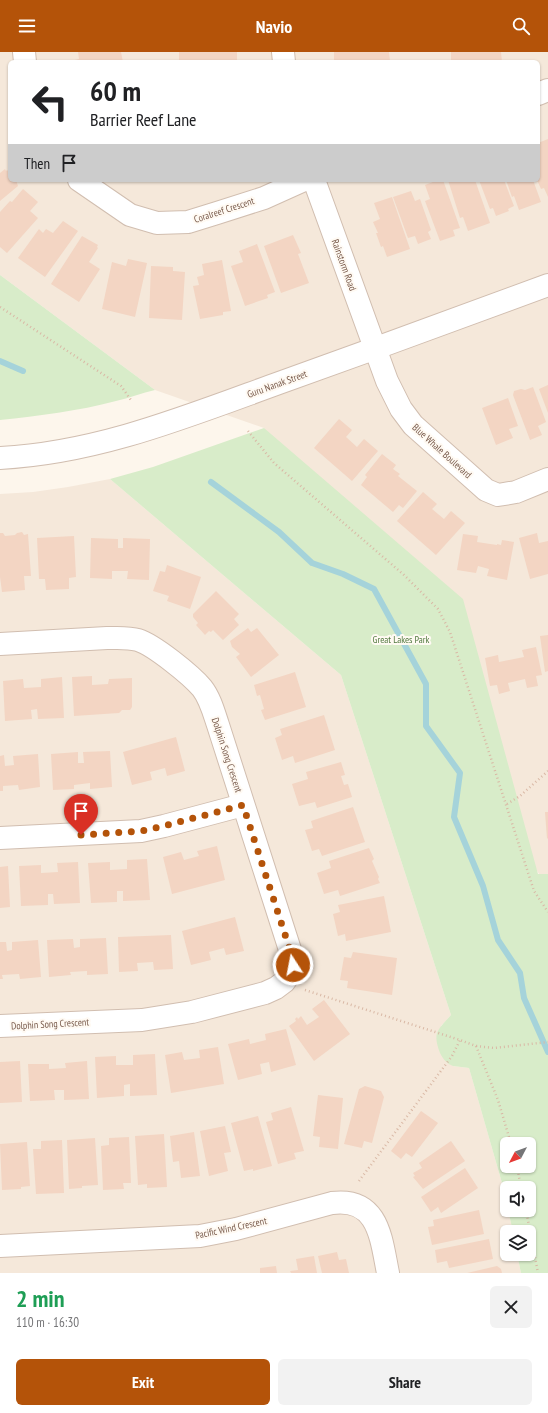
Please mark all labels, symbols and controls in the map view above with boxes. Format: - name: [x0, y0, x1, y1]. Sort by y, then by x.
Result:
- icon: menu: [16, 15, 38, 37]
- text: Navio: [256, 15, 292, 38]
- icon: search: [510, 15, 532, 37]
- text: 60 m: [90, 72, 141, 109]
- icon: left: [24, 76, 76, 128]
- text: Barrier Reef Lane: [90, 108, 197, 131]
- icon: arrive: [58, 152, 80, 174]
- text: Then: [24, 154, 50, 173]
- street label: Coralreef Crescent: [192, 194, 256, 226]
- street label: Rainstorm Road: [329, 237, 359, 293]
- street label: Guru Nanak Street: [245, 367, 309, 401]
- street label: Blue Whale Boulevard: [409, 421, 475, 481]
- park label: Great Lakes Park: [373, 633, 430, 646]
- street label: Dolphin Song Crescent: [209, 716, 245, 794]
- pin: [64, 794, 98, 835]
- icon: arrive: [70, 800, 92, 822]
- position arrow: [272, 944, 314, 986]
- street label: Dolphin Song Crescent: [11, 1015, 90, 1033]
- north arrow: [500, 1137, 536, 1173]
- map controls: [500, 1137, 536, 1261]
- button: sound: [500, 1181, 536, 1217]
- street label: Pacific Wind Crescent: [194, 1214, 268, 1242]
- button: layers: [500, 1225, 536, 1261]
- text: 2 min: [16, 1283, 64, 1314]
- button: close: [490, 1286, 532, 1328]
- text: 110 m · 16:30: [16, 1314, 79, 1331]
- button: Exit: [16, 1359, 270, 1405]
- button: Share: [278, 1359, 532, 1405]

